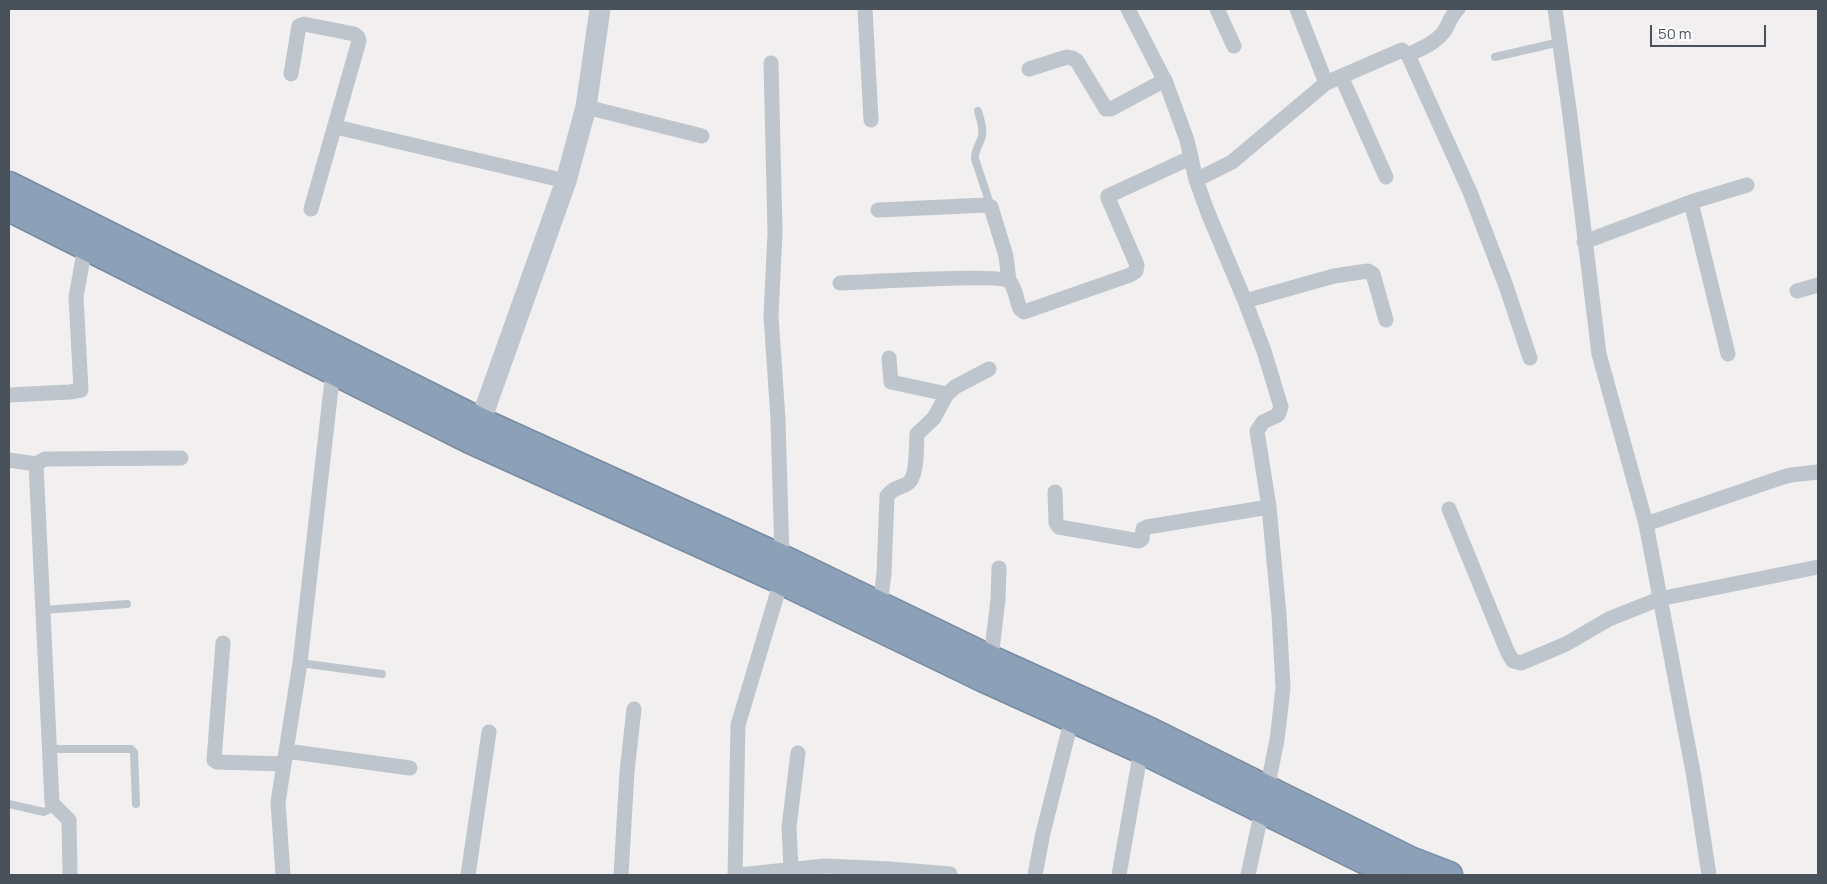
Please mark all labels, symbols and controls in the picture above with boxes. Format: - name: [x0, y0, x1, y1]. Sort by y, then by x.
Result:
- scale bar: [1652, 15, 1768, 47]
- text: 50 m: [1658, 23, 1692, 44]

